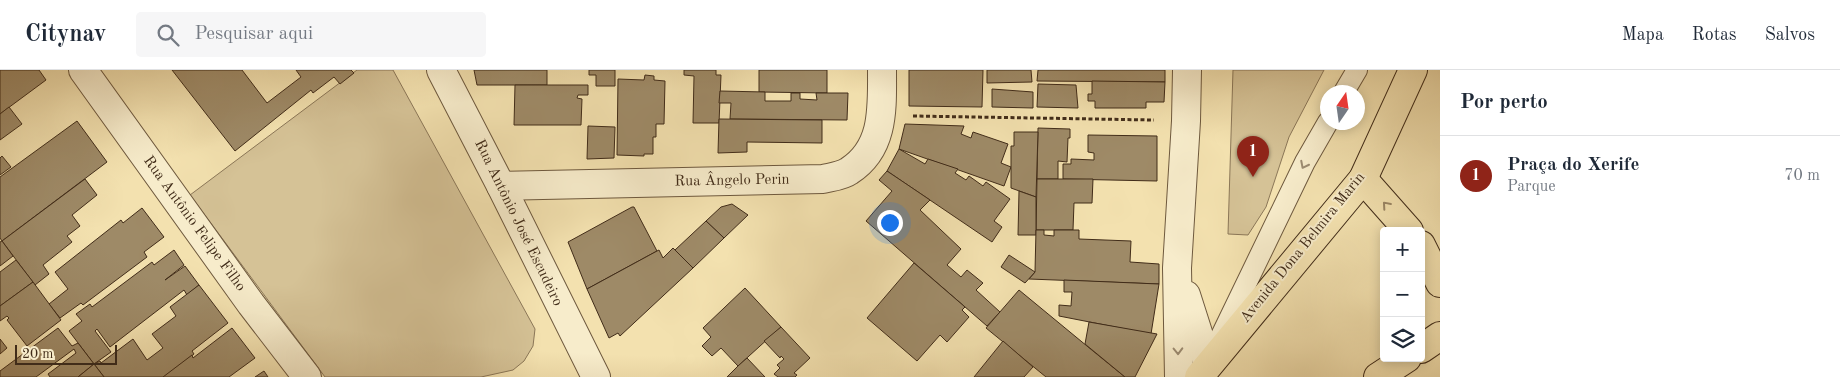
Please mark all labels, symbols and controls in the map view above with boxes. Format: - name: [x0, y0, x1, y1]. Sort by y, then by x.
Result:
- search box: [136, 12, 486, 57]
- icon: search: [154, 21, 182, 49]
- text: Citynav: [25, 23, 106, 47]
- text: Pesquisar aqui: [194, 25, 313, 44]
- text: Mapa: [1622, 26, 1664, 44]
- text: Rotas: [1692, 26, 1737, 44]
- text: Salvos: [1765, 26, 1815, 44]
- north arrow: [1320, 85, 1365, 130]
- text: Por perto: [1460, 92, 1548, 113]
- pin: 1: [1237, 136, 1269, 177]
- street label: Rua Antônio José Escudeiro: [471, 137, 565, 309]
- street label: Rua Antônio Felipe Filho: [140, 154, 248, 294]
- text: Praça do Xerife: [1507, 156, 1639, 175]
- one-way arrow: [1300, 159, 1310, 168]
- text: 1: [1471, 168, 1481, 184]
- text: 70 m: [1784, 168, 1820, 184]
- street label: Rua Ângelo Perin: [674, 169, 790, 190]
- street label: Avenida Dona Belmira Marin: [1238, 170, 1368, 326]
- text: Parque: [1507, 179, 1556, 195]
- one-way arrow: [1383, 201, 1392, 210]
- your location: [877, 210, 903, 236]
- map controls: [1380, 227, 1425, 362]
- button: +: [1380, 227, 1425, 272]
- button: −: [1380, 272, 1425, 317]
- button: layers: [1380, 317, 1425, 362]
- scale bar: [15, 342, 118, 365]
- text: 20 m: [22, 347, 53, 361]
- one-way arrow: [1173, 348, 1184, 356]

